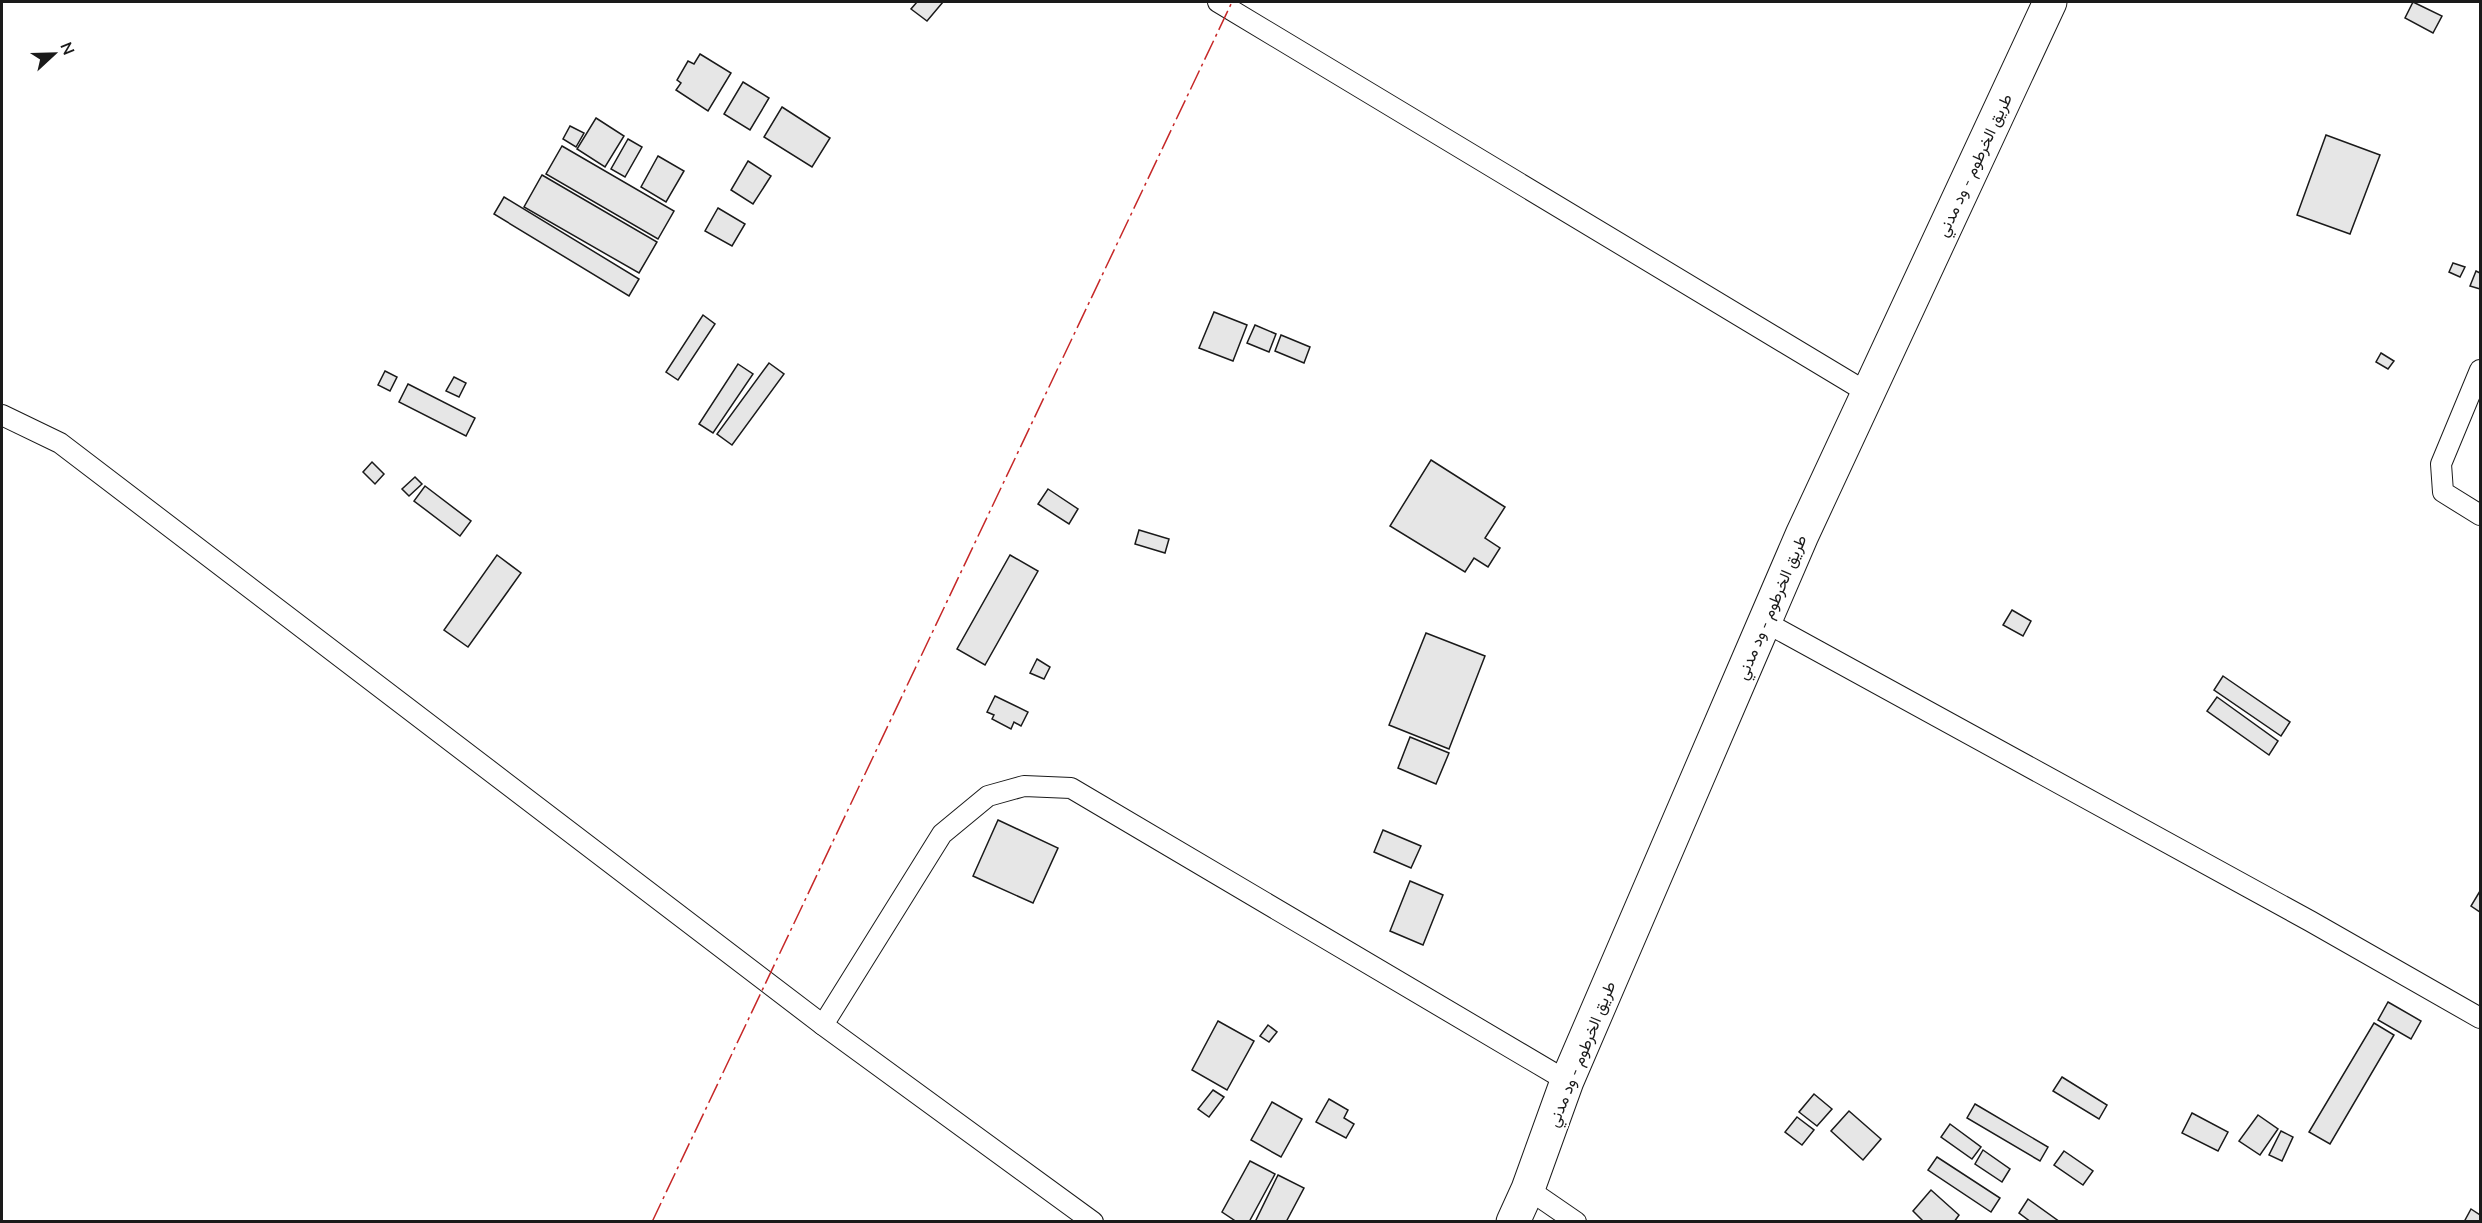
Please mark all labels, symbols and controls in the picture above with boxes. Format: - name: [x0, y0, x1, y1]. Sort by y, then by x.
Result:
- north arrow: [24, 24, 84, 84]
- text: N: [56, 39, 79, 58]
- street label: طريق الخرطوم - ود مدني: [1932, 90, 2020, 241]
- street label: طريق الخرطوم - ود مدني: [1731, 532, 1814, 684]
- street label: طريق الخرطوم - ود مدني: [1543, 978, 1623, 1131]

